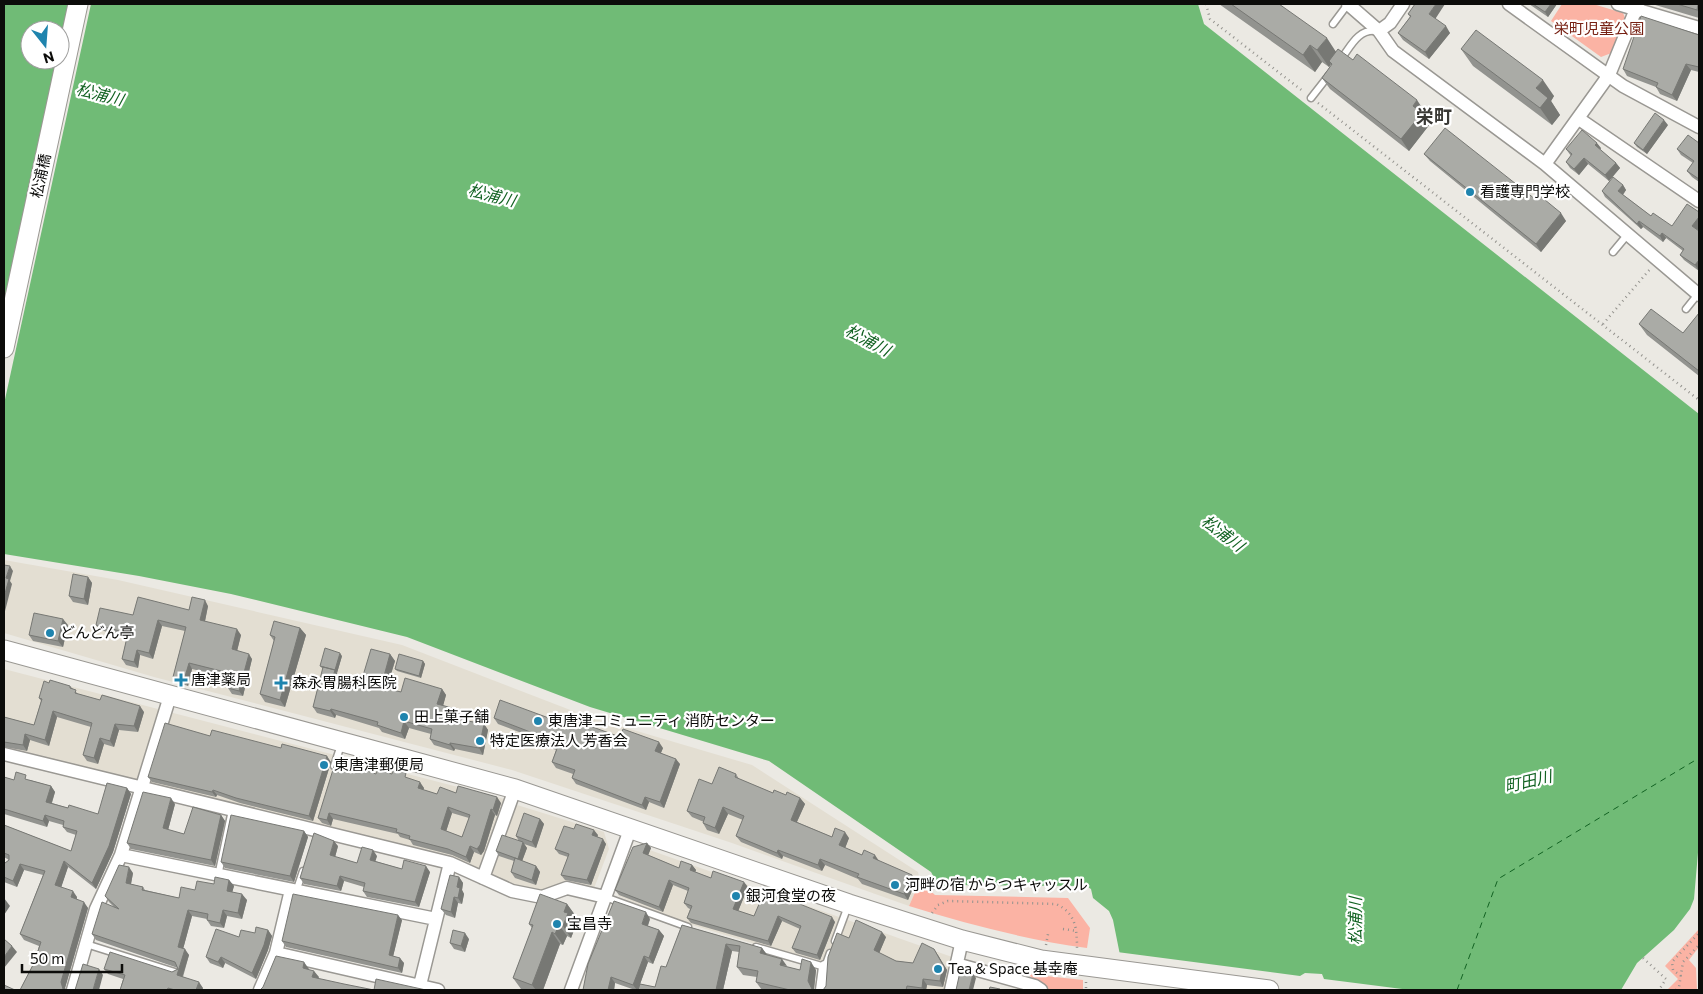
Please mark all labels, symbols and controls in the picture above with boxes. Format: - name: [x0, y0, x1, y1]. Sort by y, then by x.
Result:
- park label: 栄町児童公園: [1554, 19, 1644, 37]
- north arrow: [20, 20, 70, 70]
- text: N: [41, 48, 56, 68]
- water label: 松浦川: [75, 78, 128, 109]
- district label: 栄町: [1416, 105, 1452, 127]
- street label: 松浦橋: [27, 152, 54, 200]
- water label: 松浦川: [467, 179, 520, 210]
- place label: 看護専門学校: [1480, 182, 1570, 200]
- marker: 看護専門学校: [1464, 186, 1476, 198]
- water label: 松浦川: [843, 320, 896, 360]
- water label: 松浦川: [1198, 511, 1250, 556]
- place label: どんどん亭: [60, 623, 135, 641]
- marker: どんどん亭: [44, 627, 56, 639]
- place label: 唐津薬局: [191, 670, 251, 688]
- place label: 森永胃腸科医院: [292, 673, 397, 691]
- marker: 唐津薬局: [175, 674, 187, 686]
- marker: 森永胃腸科医院: [274, 676, 288, 690]
- place label: 田上菓子舗: [414, 707, 489, 725]
- marker: 田上菓子舗: [398, 711, 410, 723]
- place label: 東唐津コミュニティ 消防センター: [548, 711, 775, 729]
- marker: 東唐津コミュニティ 消防センター: [532, 715, 544, 727]
- place label: 特定医療法人 芳香会: [490, 731, 628, 749]
- marker: 特定医療法人 芳香会: [474, 735, 486, 747]
- place label: 東唐津郵便局: [334, 755, 424, 773]
- marker: 東唐津郵便局: [318, 759, 330, 771]
- water label: 町田川: [1502, 765, 1555, 795]
- place label: 河畔の宿 からつキャッスル: [905, 875, 1088, 893]
- marker: 河畔の宿 からつキャッスル: [889, 879, 901, 891]
- place label: 銀河食堂の夜: [746, 886, 836, 904]
- marker: 銀河食堂の夜: [730, 890, 742, 902]
- water label: 松浦川: [1345, 895, 1364, 945]
- place label: 宝昌寺: [567, 914, 612, 932]
- marker: 宝昌寺: [551, 918, 563, 930]
- scale bar: [22, 942, 122, 974]
- text: 50 m: [30, 949, 64, 967]
- place label: Tea & Space 基幸庵: [948, 959, 1078, 977]
- marker: Tea & Space 基幸庵: [932, 963, 944, 975]

